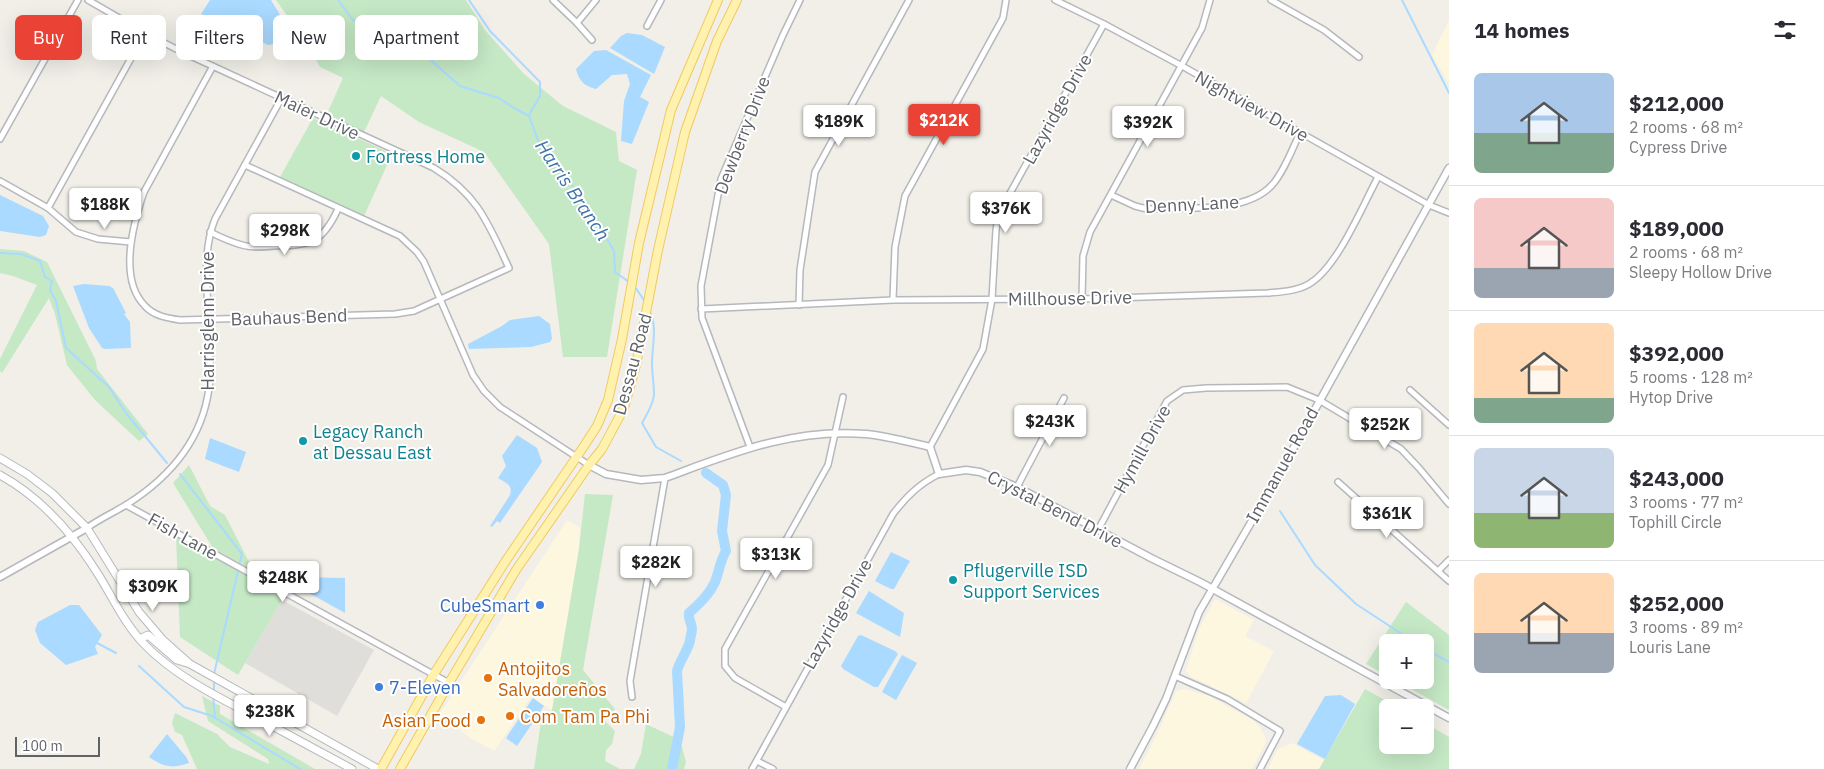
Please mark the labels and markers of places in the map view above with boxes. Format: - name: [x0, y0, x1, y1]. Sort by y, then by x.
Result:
- pin: $189K: [804, 104, 874, 147]
- pin: $212K: [909, 104, 979, 146]
- pin: $392K: [1113, 106, 1183, 148]
- place label: Fortress Home: [366, 145, 485, 168]
- marker: Fortress Home: [350, 150, 362, 162]
- pin: $188K: [70, 188, 140, 230]
- pin: $376K: [971, 192, 1041, 234]
- pin: $298K: [250, 214, 320, 256]
- pin: $243K: [1015, 404, 1085, 447]
- pin: $252K: [1350, 408, 1420, 450]
- place label: Legacy Ranch at Dessau East: [313, 420, 432, 464]
- marker: Legacy Ranch at Dessau East: [297, 435, 309, 447]
- pin: $361K: [1352, 496, 1422, 539]
- pin: $313K: [741, 538, 811, 580]
- pin: $282K: [621, 546, 691, 588]
- place label: Pflugerville ISD Support Services: [963, 559, 1100, 603]
- pin: $248K: [248, 560, 318, 603]
- pin: $309K: [118, 570, 188, 612]
- marker: Pflugerville ISD Support Services: [947, 574, 959, 586]
- place label: CubeSmart: [440, 594, 530, 617]
- marker: CubeSmart: [534, 599, 546, 611]
- place label: Antojitos Salvadoreños: [498, 657, 607, 701]
- marker: Antojitos Salvadoreños: [482, 672, 494, 684]
- place label: 7-Eleven: [389, 676, 461, 699]
- marker: 7-Eleven: [373, 681, 385, 693]
- pin: $238K: [235, 694, 305, 737]
- place label: Com Tam Pa Phi: [520, 705, 650, 728]
- place label: Asian Food: [382, 709, 471, 732]
- marker: Com Tam Pa Phi: [504, 710, 516, 722]
- marker: Asian Food: [475, 714, 487, 726]

